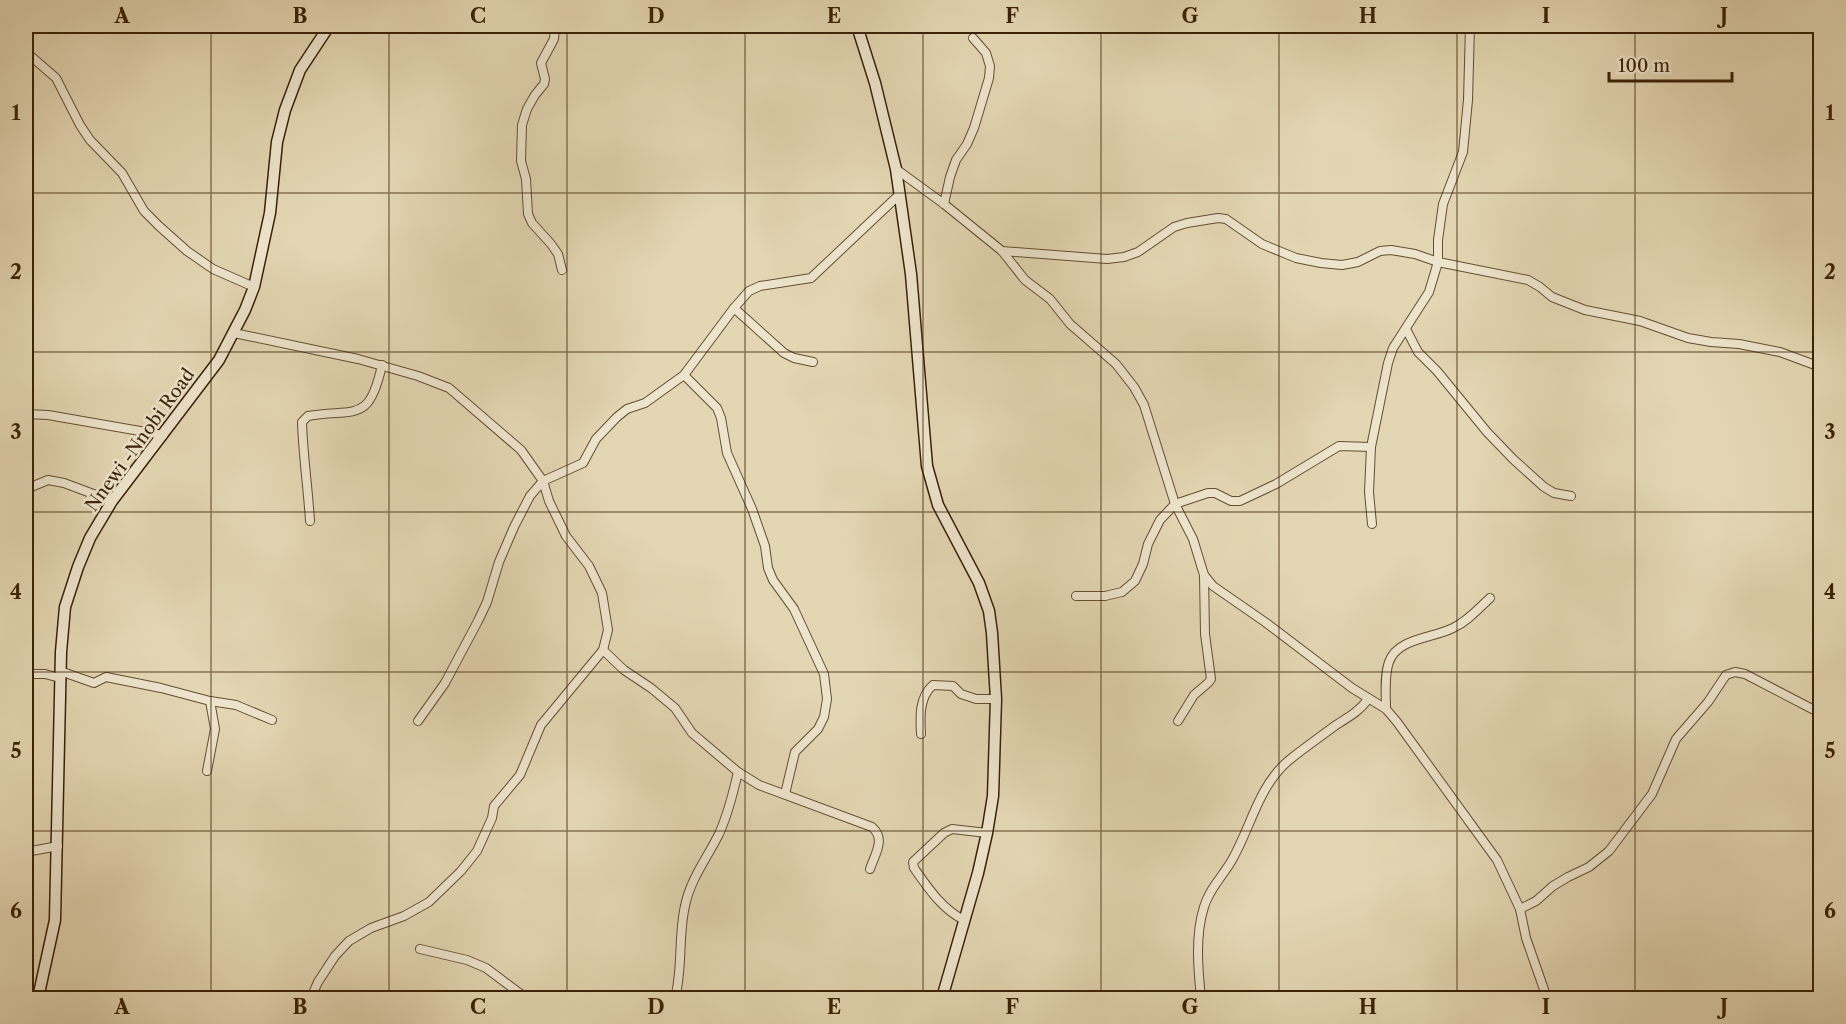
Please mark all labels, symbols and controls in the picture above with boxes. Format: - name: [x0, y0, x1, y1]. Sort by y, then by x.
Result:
- text: A: [113, 4, 130, 28]
- text: B: [293, 4, 308, 28]
- text: C: [470, 4, 486, 28]
- text: D: [647, 4, 665, 28]
- text: E: [827, 4, 841, 28]
- text: F: [1005, 4, 1019, 28]
- text: G: [1182, 4, 1199, 28]
- text: H: [1359, 4, 1377, 28]
- text: I: [1542, 4, 1550, 28]
- text: J: [1716, 4, 1728, 28]
- scale bar: [1609, 45, 1732, 83]
- text: 100 m: [1618, 55, 1670, 77]
- text: 1: [12, 101, 21, 125]
- text: 1: [1826, 101, 1835, 125]
- text: 2: [10, 260, 22, 284]
- text: 2: [1824, 260, 1836, 284]
- street label: Nnewi -Nnobi Road: [81, 364, 199, 516]
- text: 3: [10, 420, 22, 444]
- text: 3: [1824, 420, 1836, 444]
- text: 4: [10, 580, 22, 604]
- text: 4: [1824, 580, 1836, 604]
- text: 5: [10, 739, 22, 763]
- text: 5: [1824, 739, 1836, 763]
- text: 6: [10, 899, 22, 923]
- text: 6: [1824, 899, 1836, 923]
- text: A: [113, 995, 130, 1019]
- text: B: [293, 995, 308, 1019]
- text: C: [470, 995, 486, 1019]
- text: D: [647, 995, 665, 1019]
- text: E: [827, 995, 841, 1019]
- text: F: [1005, 995, 1019, 1019]
- text: G: [1182, 995, 1199, 1019]
- text: H: [1359, 995, 1377, 1019]
- text: I: [1542, 995, 1550, 1019]
- text: J: [1716, 995, 1728, 1019]

